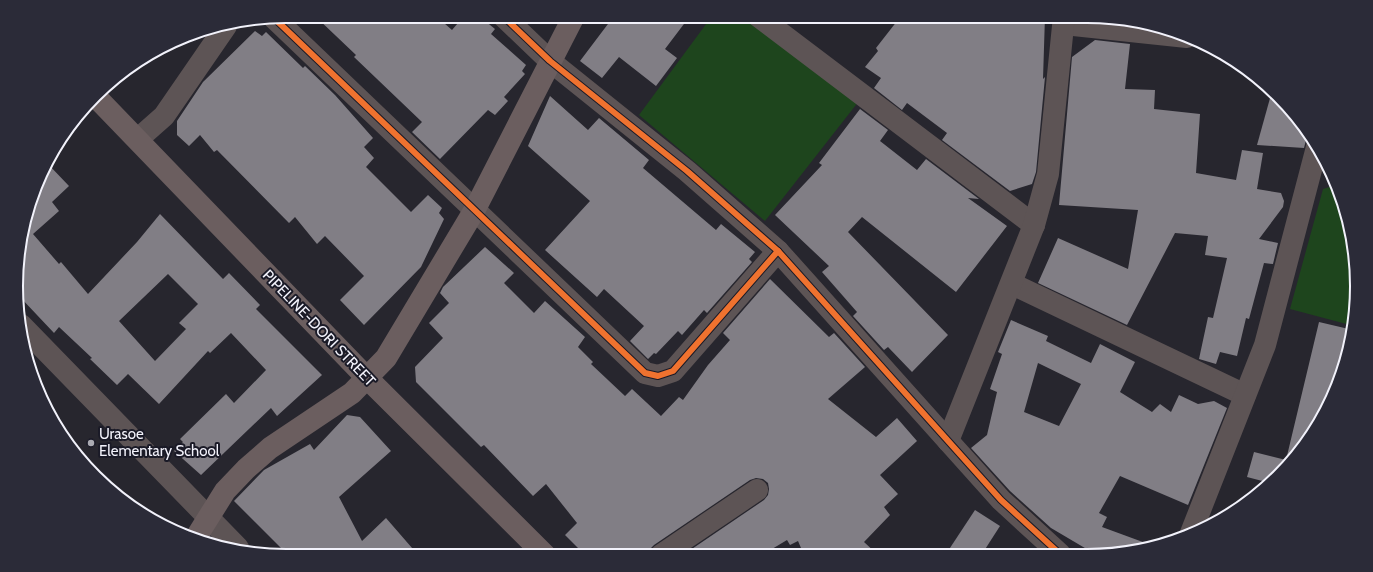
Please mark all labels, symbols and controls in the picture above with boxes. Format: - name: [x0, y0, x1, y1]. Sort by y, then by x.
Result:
- street label: PIPELINE-DORI STREET: [259, 266, 379, 390]
- place label: Urasoe Elementary School: [99, 425, 220, 460]
- marker: Urasoe Elementary School: [86, 438, 96, 448]

